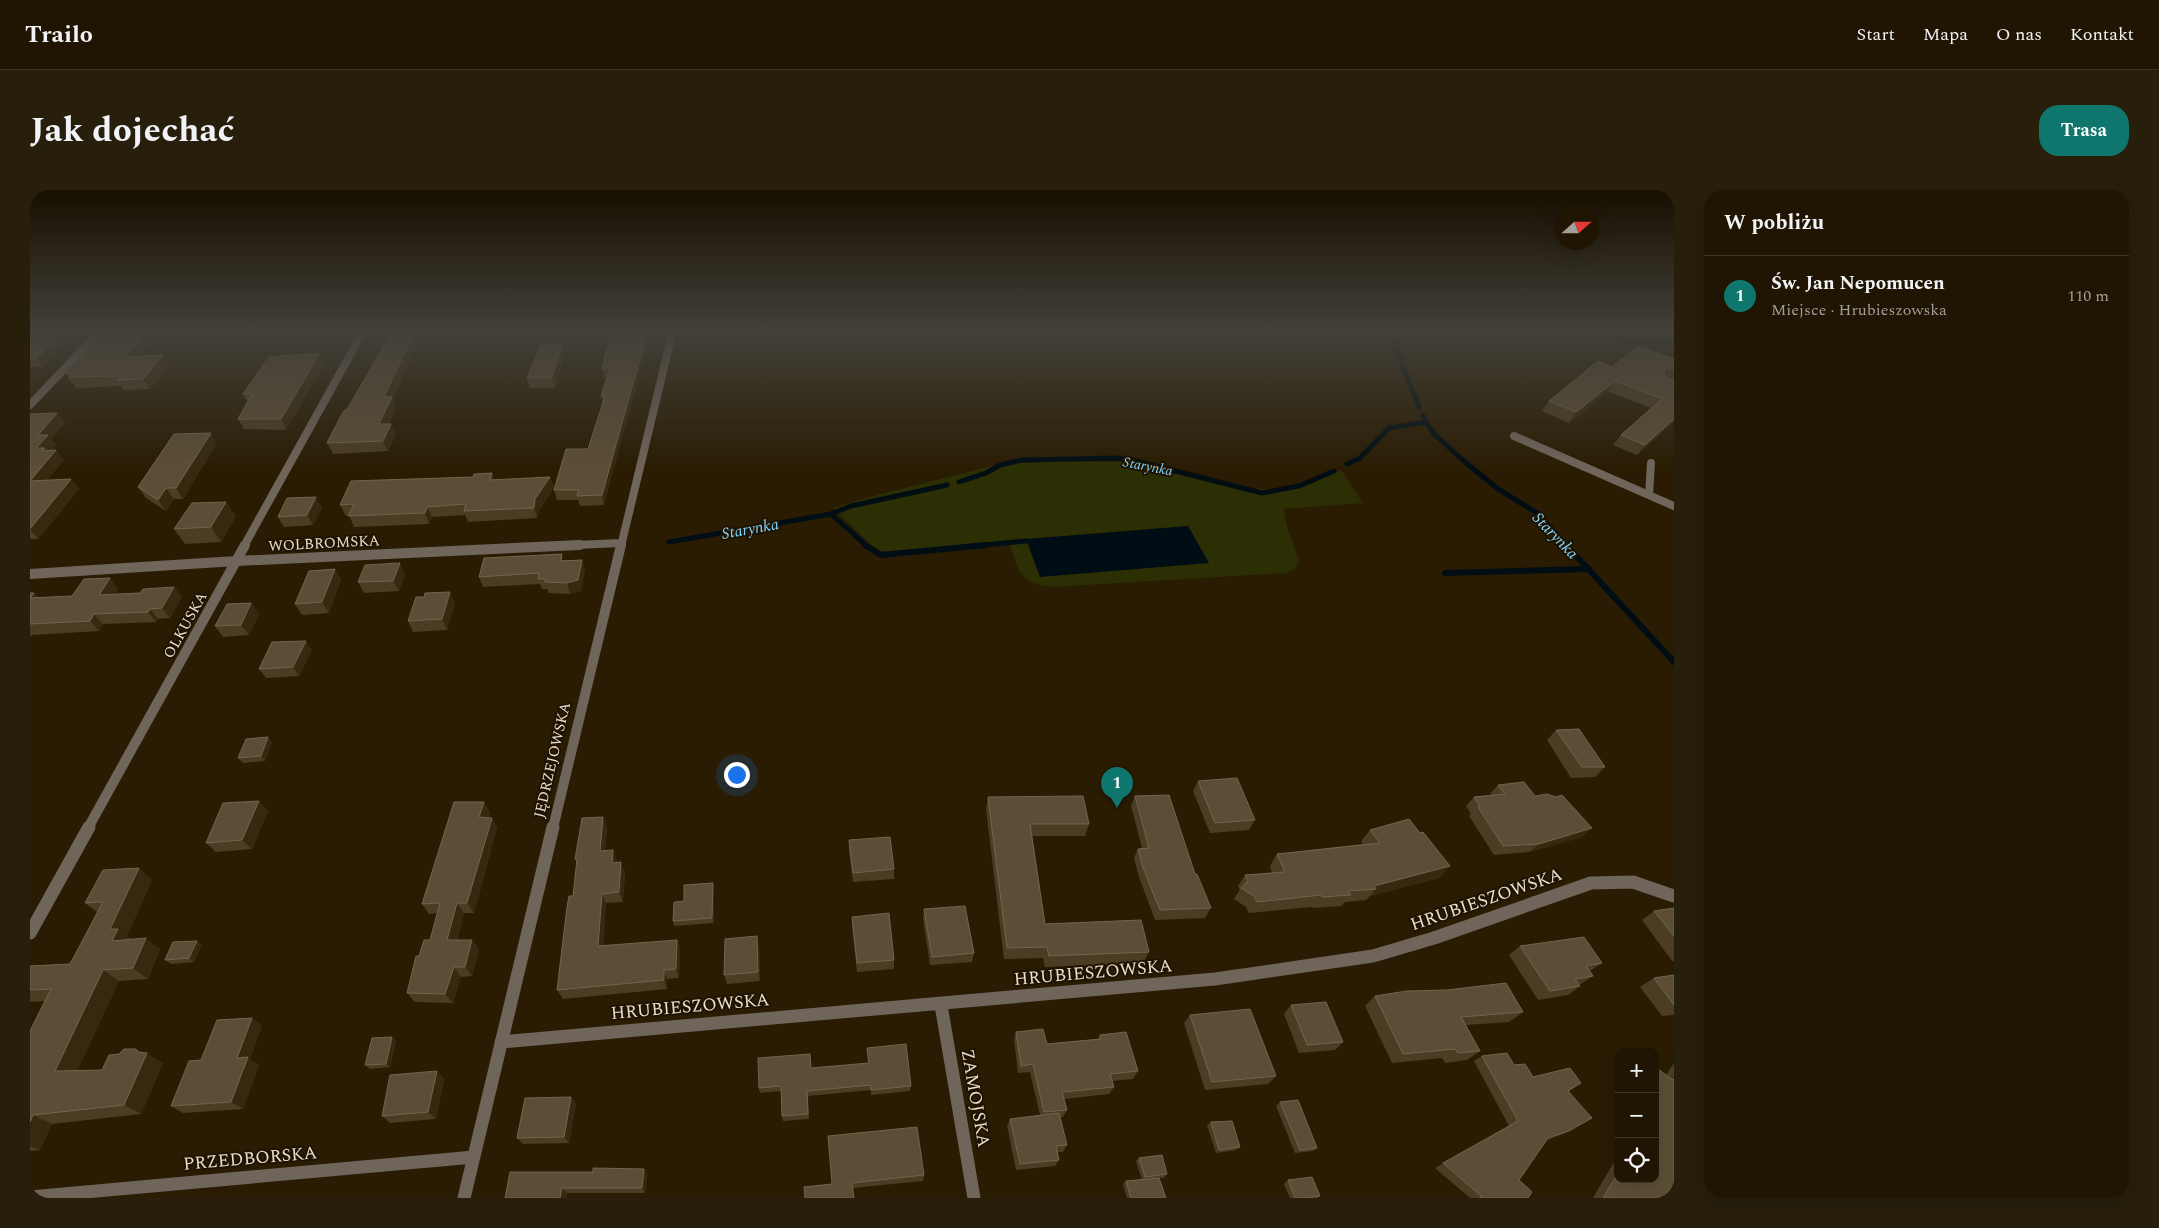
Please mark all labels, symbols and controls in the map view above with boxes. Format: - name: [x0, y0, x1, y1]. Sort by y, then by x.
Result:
- text: Trailo: [25, 17, 93, 53]
- text: Start: [1856, 21, 1895, 48]
- text: Mapa: [1923, 21, 1968, 48]
- text: O nas: [1996, 21, 2042, 48]
- text: Kontakt: [2070, 21, 2134, 48]
- text: Jak dojechać: [30, 104, 234, 157]
- button: Trasa: [2039, 105, 2129, 156]
- north arrow: [1554, 205, 1599, 250]
- text: W pobliżu: [1724, 207, 1824, 239]
- text: Św. Jan Nepomucen: [1771, 269, 1945, 298]
- text: 1: [1736, 284, 1744, 308]
- text: 110 m: [2067, 284, 2109, 308]
- text: Miejsce · Hrubieszowska: [1771, 298, 1947, 322]
- water label: Starynka: [1121, 451, 1175, 482]
- water label: Starynka: [1527, 507, 1584, 565]
- water label: Starynka: [720, 512, 781, 546]
- street label: WOLBROMSKA: [268, 529, 380, 558]
- street label: OLKUSKA: [158, 588, 213, 663]
- street label: JĘDRZEJOWSKA: [528, 700, 577, 820]
- your location: [724, 762, 750, 788]
- pin: 1: [1101, 767, 1133, 808]
- street label: HRUBIESZOWSKA: [1406, 861, 1566, 938]
- street label: HRUBIESZOWSKA: [1013, 952, 1174, 993]
- street label: HRUBIESZOWSKA: [610, 986, 771, 1027]
- street label: ZAMOJSKA: [954, 1047, 997, 1149]
- map controls: [1614, 1048, 1659, 1183]
- button: +: [1614, 1048, 1659, 1093]
- button: −: [1614, 1093, 1659, 1138]
- button: locate: [1614, 1138, 1659, 1183]
- street label: PRZEDBORSKA: [182, 1139, 318, 1178]

